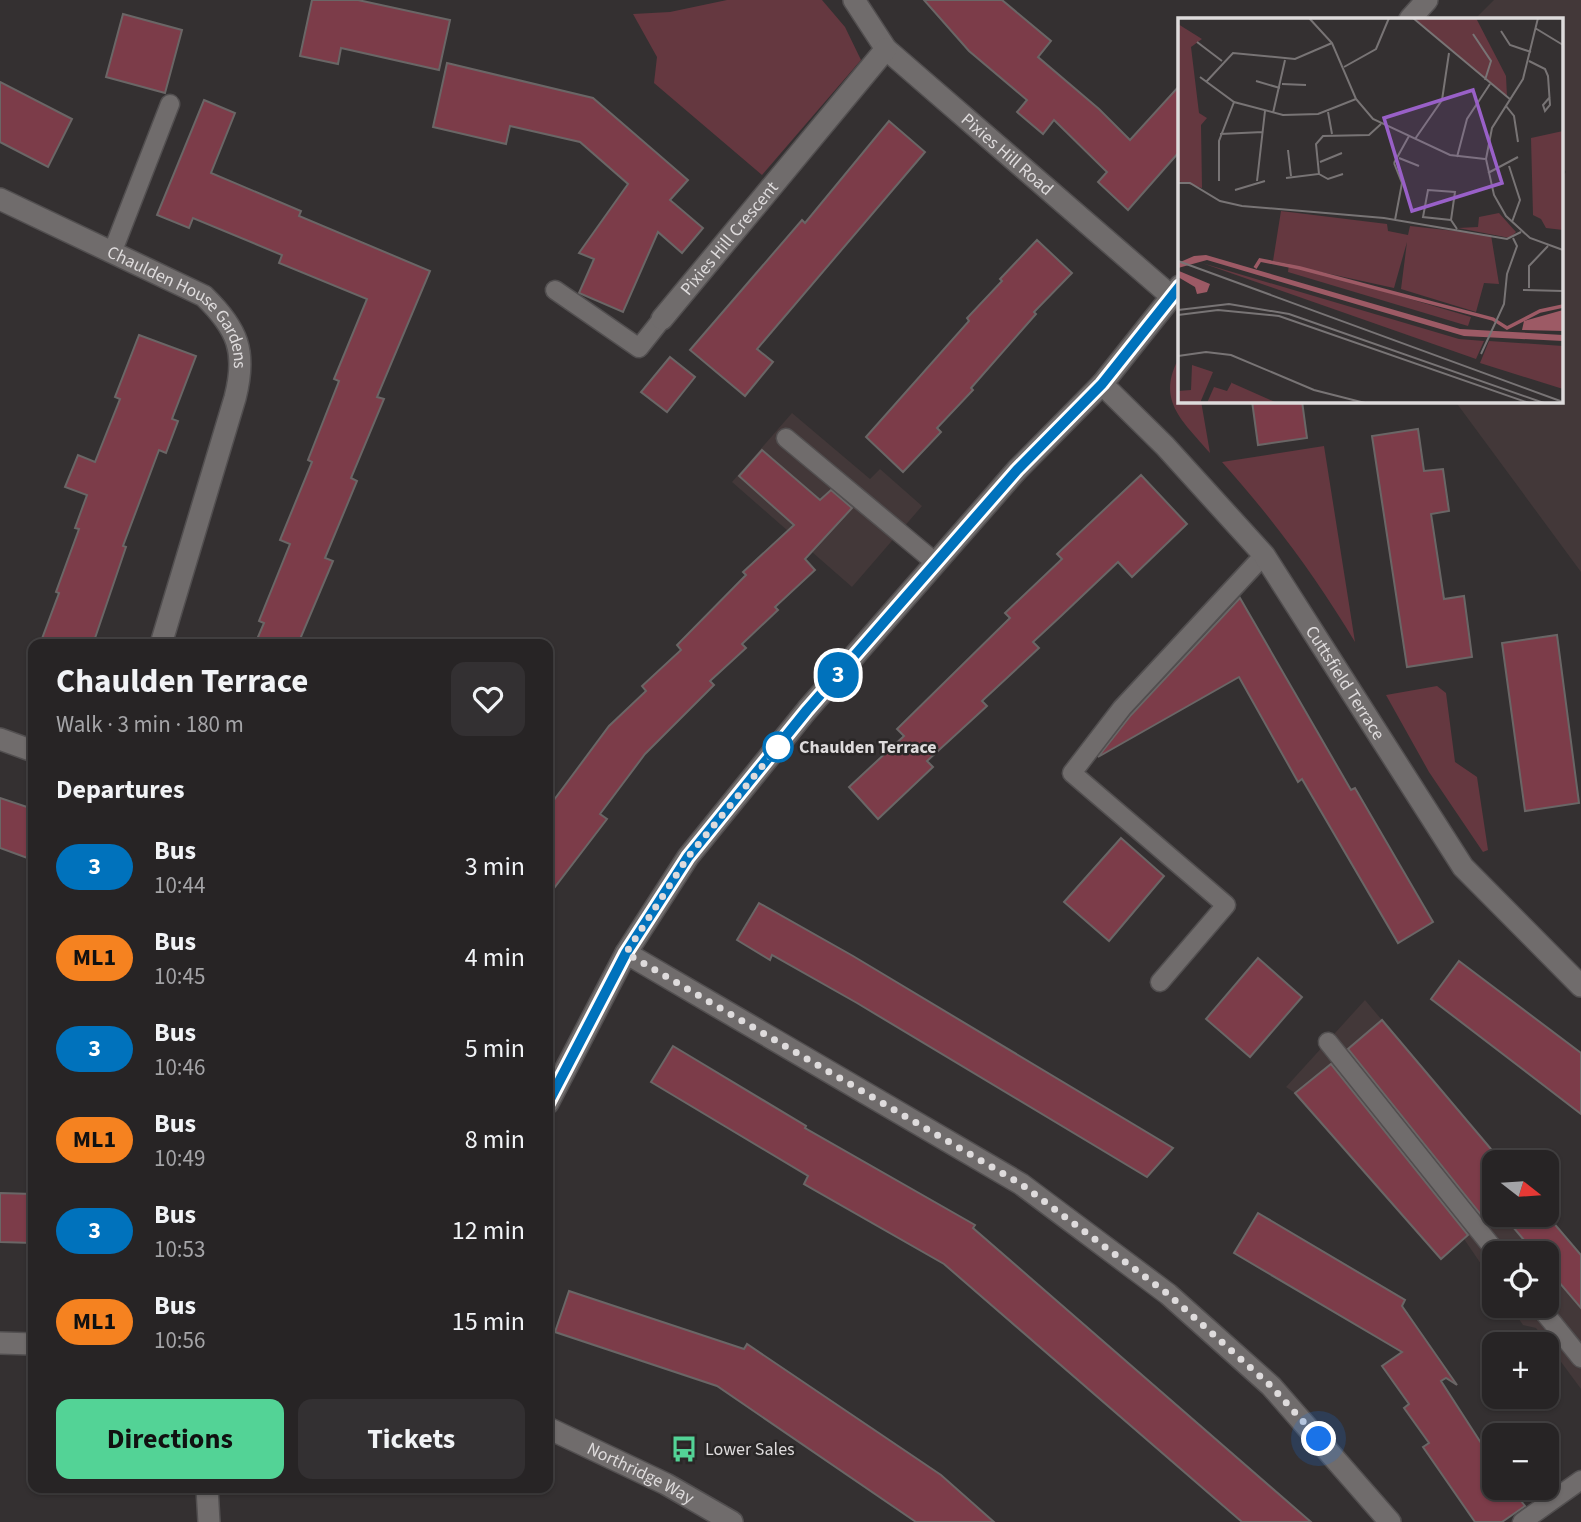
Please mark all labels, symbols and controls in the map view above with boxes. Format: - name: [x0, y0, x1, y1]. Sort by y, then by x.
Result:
- inset map: [1178, 18, 1564, 402]
- street label: Pixies Hill Road: [955, 107, 1059, 202]
- street label: Pixies Hill Crescent: [675, 176, 784, 301]
- street label: Chaulden House Gardens: [103, 240, 252, 369]
- street label: Cuttsfield Terrace: [1299, 621, 1391, 745]
- line badge: 3: [815, 652, 861, 698]
- text: 3: [832, 657, 844, 692]
- text: Chaulden Terrace: [56, 658, 308, 705]
- button: heart: [451, 662, 525, 736]
- text: Walk · 3 min · 180 m: [56, 708, 244, 741]
- marker: Chaulden Terrace: [763, 732, 793, 762]
- place label: Chaulden Terrace: [799, 735, 937, 760]
- text: Departures: [56, 771, 184, 808]
- text: Bus: [154, 832, 196, 869]
- text: 3 min: [465, 848, 525, 885]
- text: 3: [88, 849, 101, 884]
- text: 10:44: [154, 869, 205, 902]
- text: Bus: [154, 923, 196, 960]
- text: 4 min: [465, 939, 525, 976]
- text: ML1: [73, 940, 116, 975]
- text: 10:45: [154, 960, 205, 993]
- text: Bus: [154, 1014, 196, 1051]
- text: 5 min: [465, 1030, 525, 1067]
- text: 3: [88, 1031, 101, 1066]
- text: 10:46: [154, 1051, 205, 1084]
- text: Bus: [154, 1105, 196, 1142]
- text: 8 min: [465, 1121, 525, 1158]
- text: ML1: [73, 1122, 116, 1157]
- text: 10:49: [154, 1142, 205, 1175]
- north arrow: [1482, 1150, 1559, 1227]
- map controls: [1482, 1150, 1559, 1500]
- text: Bus: [154, 1196, 196, 1233]
- text: 12 min: [452, 1212, 525, 1249]
- text: 3: [88, 1213, 101, 1248]
- text: 10:53: [154, 1233, 205, 1266]
- button: locate: [1482, 1241, 1559, 1318]
- text: Bus: [154, 1287, 196, 1324]
- text: 15 min: [452, 1303, 525, 1340]
- text: ML1: [73, 1304, 116, 1339]
- text: 10:56: [154, 1324, 205, 1357]
- button: +: [1482, 1332, 1559, 1409]
- button: Directions: [56, 1399, 284, 1479]
- button: Tickets: [298, 1399, 525, 1479]
- your location: [1301, 1421, 1336, 1456]
- button: −: [1482, 1423, 1559, 1500]
- bus stop icon: Lower Sales: [669, 1434, 699, 1464]
- street label: Northridge Way: [583, 1436, 699, 1511]
- place label: Lower Sales: [705, 1437, 795, 1462]

